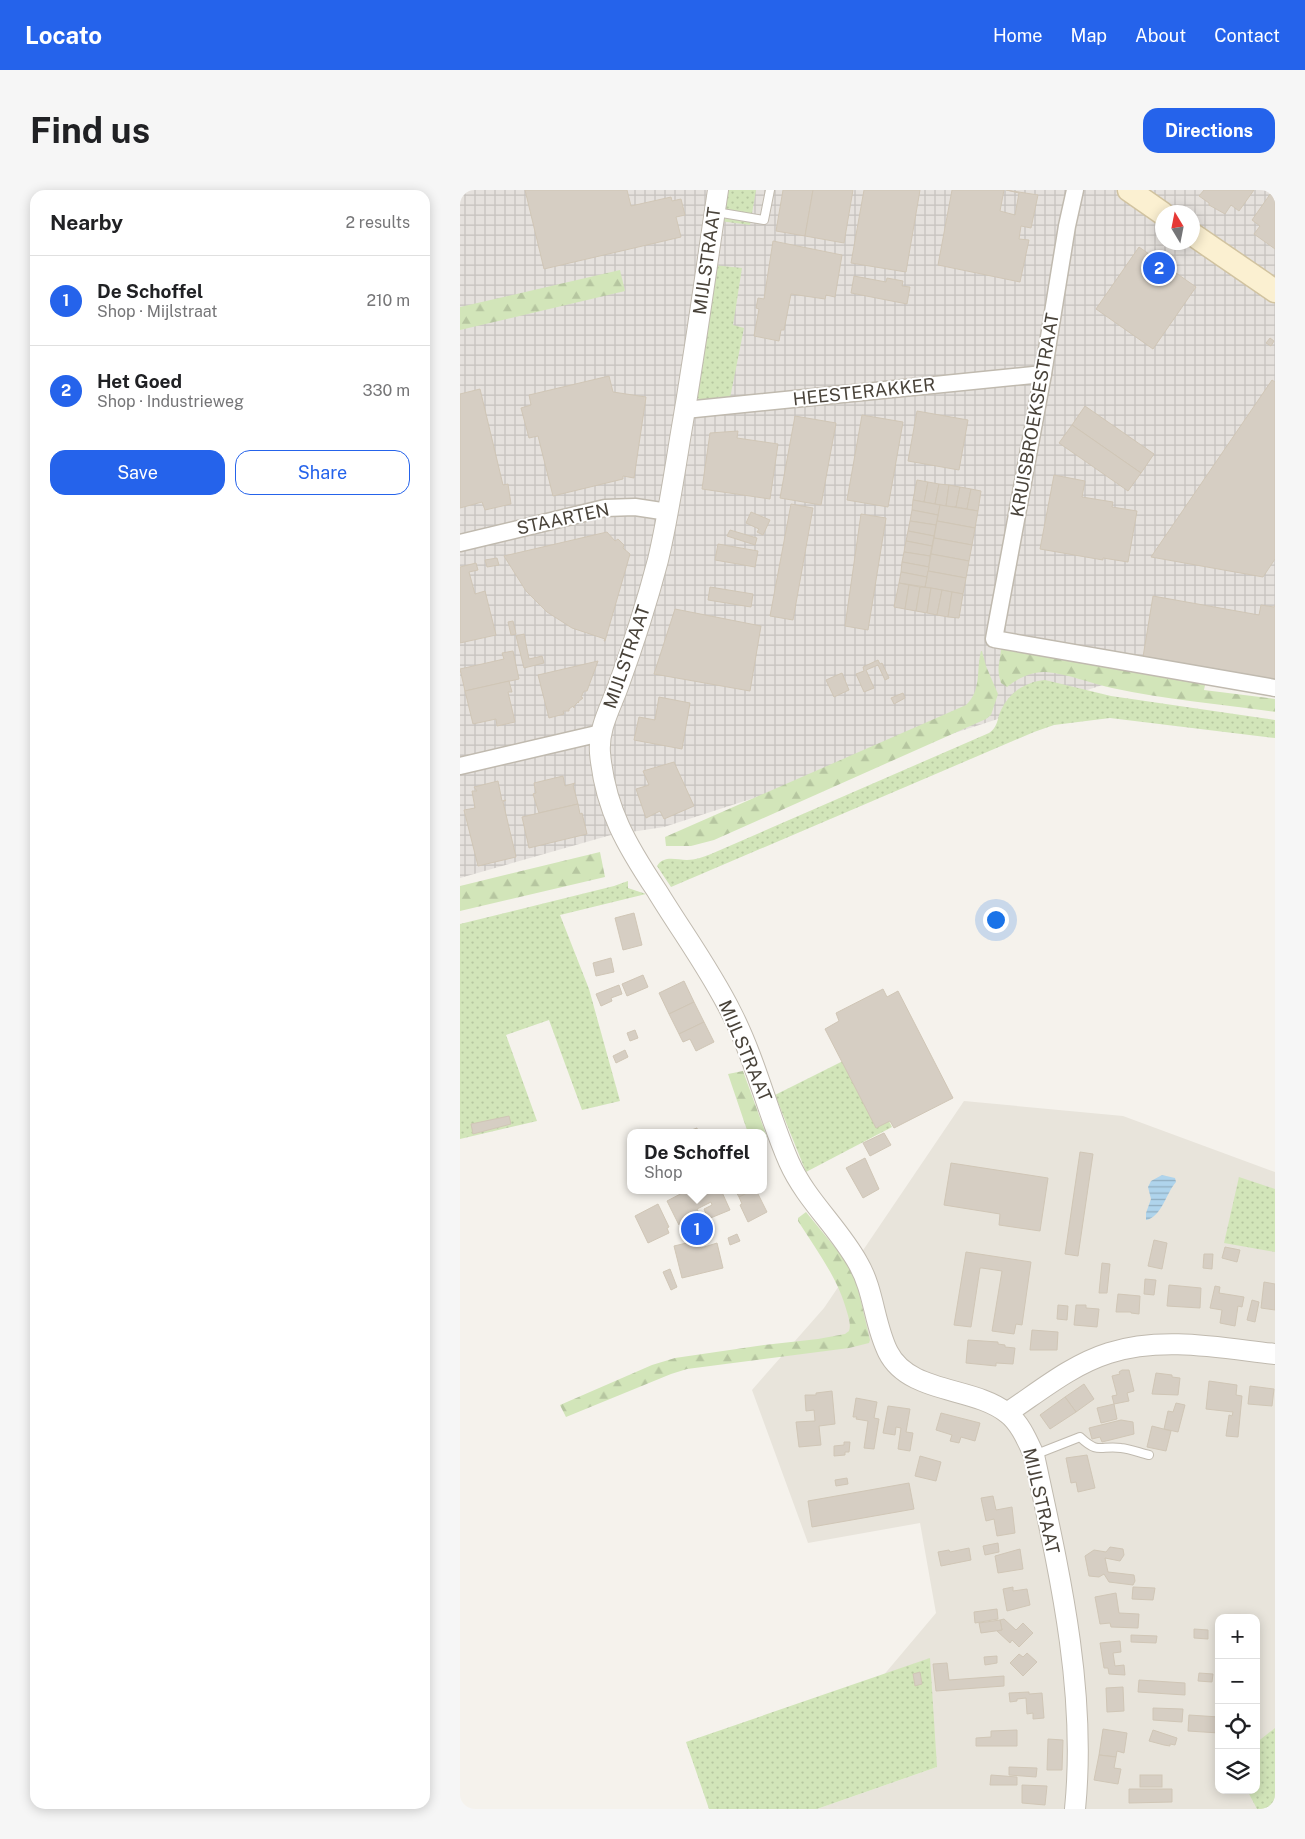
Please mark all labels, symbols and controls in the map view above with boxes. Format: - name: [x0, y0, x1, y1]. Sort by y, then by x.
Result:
- text: Locato: [25, 21, 102, 49]
- text: Home: [993, 25, 1043, 46]
- text: Map: [1071, 25, 1107, 46]
- text: About: [1135, 25, 1186, 46]
- text: Contact: [1214, 25, 1280, 46]
- button: Directions: [1143, 108, 1275, 153]
- text: Find us: [30, 110, 150, 151]
- north arrow: [1155, 205, 1200, 250]
- street label: MIJLSTRAAT: [689, 206, 724, 316]
- text: Nearby: [50, 210, 123, 235]
- text: 2 results: [345, 213, 410, 232]
- pin: 2: [1143, 249, 1175, 287]
- text: De Schoffel: [97, 280, 203, 302]
- text: 1: [63, 291, 69, 310]
- text: 210 m: [366, 291, 410, 310]
- text: Shop · Mijlstraat: [97, 302, 217, 321]
- street label: KRUISBROEKSESTRAAT: [1006, 311, 1063, 519]
- text: Het Goed: [97, 370, 182, 392]
- street label: HEESTERAKKER: [792, 374, 936, 409]
- text: 2: [61, 381, 71, 400]
- text: 330 m: [363, 381, 410, 400]
- text: Shop · Industrieweg: [97, 392, 244, 411]
- button: Save: [50, 450, 225, 495]
- button: Share: [235, 450, 410, 495]
- street label: STAARTEN: [515, 498, 611, 539]
- street label: MIJLSTRAAT: [599, 602, 654, 711]
- your location: [983, 907, 1009, 933]
- street label: MIJLSTRAAT: [715, 997, 776, 1105]
- popup: [627, 1129, 767, 1194]
- text: De Schoffel: [644, 1141, 750, 1163]
- text: Shop: [644, 1163, 682, 1182]
- pin: 1: [681, 1210, 713, 1248]
- street label: MIJLSTRAAT: [1019, 1446, 1064, 1556]
- map controls: [1215, 1614, 1260, 1794]
- button: +: [1215, 1614, 1260, 1659]
- button: −: [1215, 1659, 1260, 1704]
- button: locate: [1215, 1704, 1260, 1749]
- button: layers: [1215, 1749, 1260, 1794]

